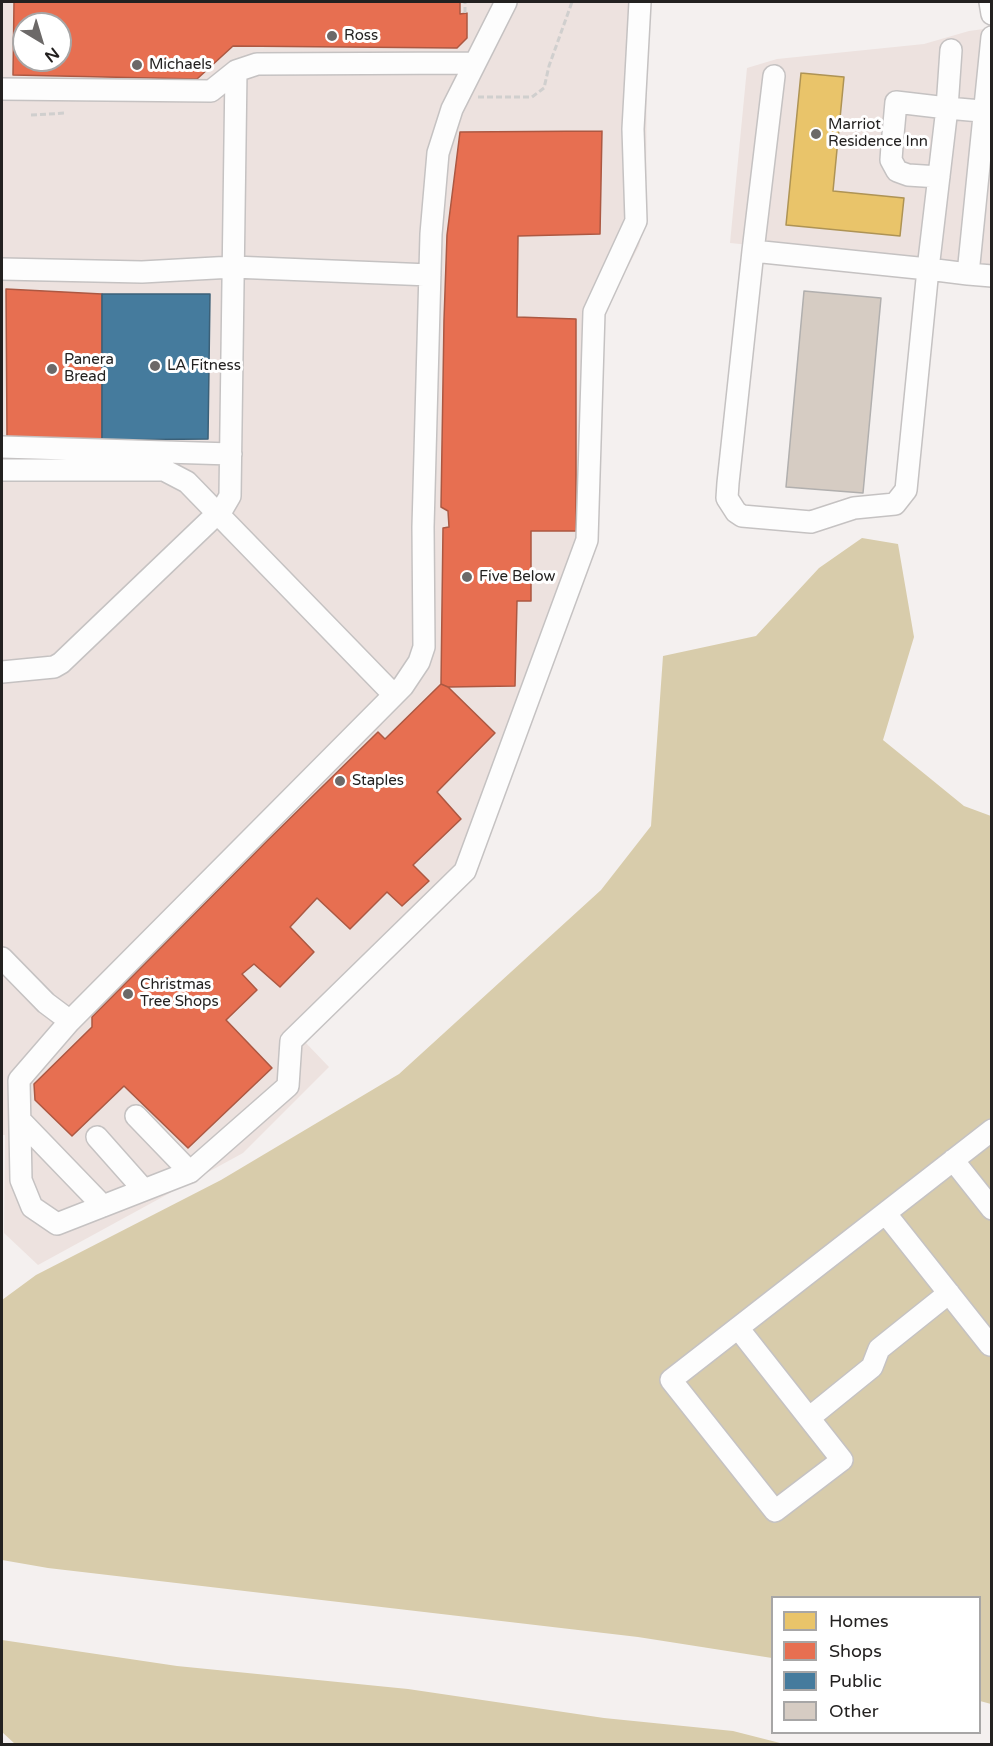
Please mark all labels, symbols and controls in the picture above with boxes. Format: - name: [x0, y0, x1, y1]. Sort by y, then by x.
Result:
- north arrow: [12, 12, 72, 72]
- place label: Ross: [344, 27, 378, 45]
- marker: Ross: [325, 29, 339, 43]
- text: N: [41, 43, 63, 66]
- place label: Michaels: [149, 56, 212, 74]
- marker: Michaels: [130, 58, 144, 72]
- place label: Marriot Residence Inn: [828, 116, 928, 151]
- marker: Marriot Residence Inn: [809, 127, 823, 141]
- place label: Panera Bread: [64, 351, 114, 386]
- place label: LA Fitness: [167, 357, 241, 375]
- marker: LA Fitness: [148, 359, 162, 373]
- marker: Panera Bread: [45, 362, 59, 376]
- place label: Five Below: [479, 568, 555, 586]
- marker: Five Below: [460, 570, 474, 584]
- place label: Staples: [352, 772, 404, 790]
- marker: Staples: [333, 774, 347, 788]
- place label: Christmas Tree Shops: [140, 976, 219, 1011]
- marker: Christmas Tree Shops: [121, 987, 135, 1001]
- legend: [771, 1596, 981, 1734]
- text: Homes: [829, 1610, 889, 1632]
- text: Shops: [829, 1640, 882, 1662]
- text: Public: [829, 1670, 882, 1692]
- text: Other: [829, 1700, 879, 1722]

